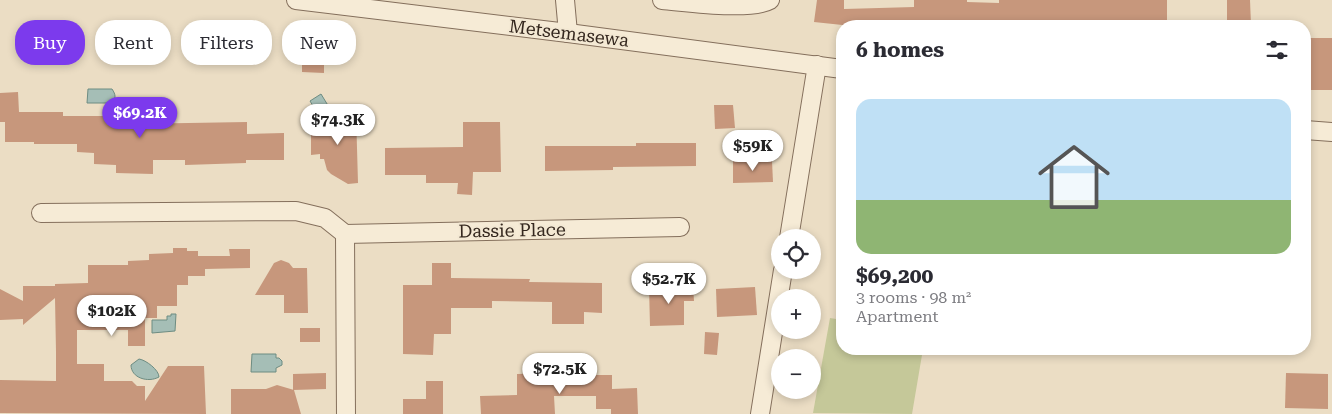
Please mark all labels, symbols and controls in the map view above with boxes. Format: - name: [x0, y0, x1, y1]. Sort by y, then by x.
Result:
- street label: Metsemasewa: [508, 15, 630, 51]
- chip: Buy: [15, 20, 85, 65]
- chip: Rent: [95, 20, 171, 65]
- chip: Filters: [181, 20, 272, 65]
- chip: New: [282, 20, 356, 65]
- icon: filters: [1263, 36, 1291, 64]
- text: 6 homes: [856, 38, 944, 62]
- pin: $69.2K: [99, 96, 181, 139]
- text: $69.2K: [113, 103, 167, 122]
- pin: $74.3K: [297, 104, 379, 146]
- text: $74.3K: [311, 110, 365, 129]
- pin: $59K: [723, 130, 783, 172]
- icon: home: [1029, 132, 1119, 222]
- text: $59K: [733, 136, 773, 155]
- street label: Dassie Place: [458, 219, 566, 241]
- map controls: [771, 229, 821, 399]
- button: locate: [771, 229, 821, 279]
- pin: $52.7K: [628, 262, 710, 305]
- text: $69,200: [856, 264, 933, 288]
- text: $52.7K: [642, 269, 696, 288]
- text: 3 rooms · 98 m²: [856, 288, 971, 307]
- button: +: [771, 289, 821, 339]
- pin: $102K: [77, 294, 147, 337]
- text: $102K: [88, 301, 136, 320]
- text: Apartment: [856, 307, 939, 326]
- button: −: [771, 349, 821, 399]
- pin: $72.5K: [519, 352, 601, 395]
- text: $72.5K: [533, 359, 587, 378]

